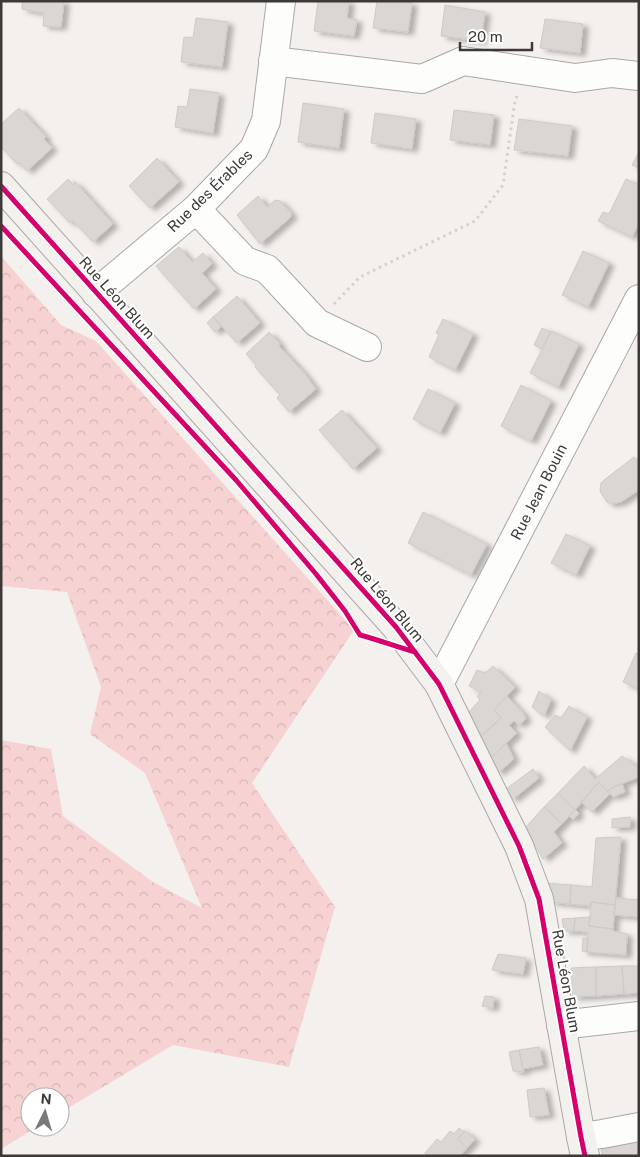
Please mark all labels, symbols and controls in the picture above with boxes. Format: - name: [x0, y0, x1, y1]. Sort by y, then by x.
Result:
- scale bar: [460, 20, 532, 52]
- text: 20 m: [468, 28, 503, 45]
- street label: Rue des Érables: [164, 146, 256, 235]
- street label: Rue Léon Blum: [76, 253, 159, 342]
- street label: Rue Jean Bouin: [507, 441, 570, 543]
- street label: Rue Léon Blum: [347, 554, 428, 645]
- street label: Rue Léon Blum: [549, 928, 584, 1034]
- north arrow: [20, 1087, 70, 1137]
- text: N: [40, 1091, 52, 1107]

